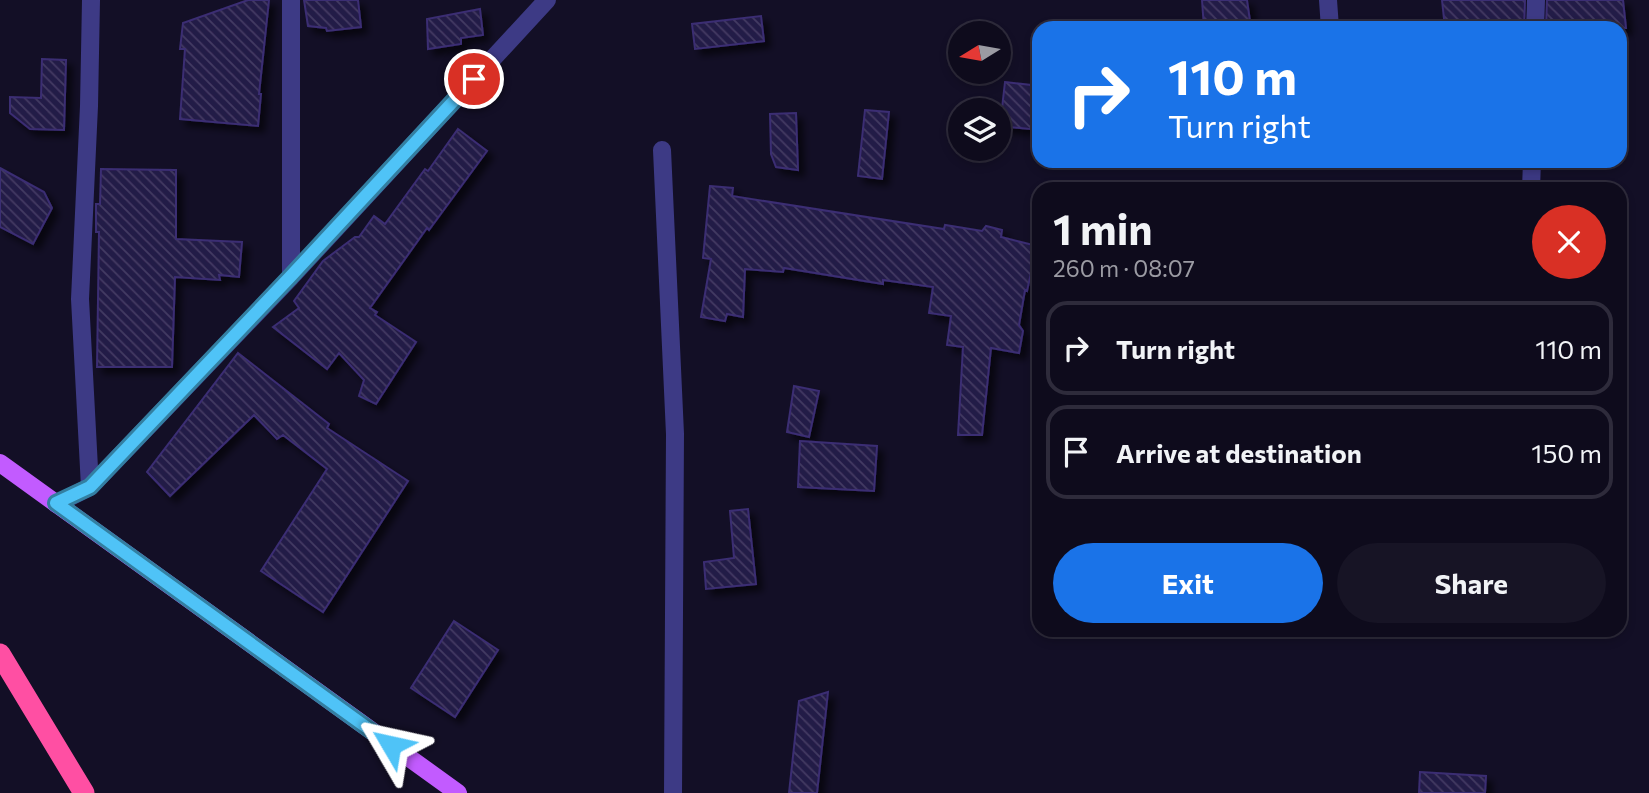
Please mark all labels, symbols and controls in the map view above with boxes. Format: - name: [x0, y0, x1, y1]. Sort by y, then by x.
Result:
- north arrow: [948, 21, 1012, 84]
- map controls: [948, 21, 1011, 161]
- text: 110 m: [1168, 45, 1297, 105]
- pin: [444, 49, 504, 109]
- icon: right: [1053, 49, 1144, 140]
- icon: arrive: [455, 60, 493, 98]
- button: layers: [948, 98, 1011, 161]
- text: Turn right: [1168, 105, 1311, 145]
- text: 1 min: [1053, 202, 1153, 254]
- button: close: [1532, 205, 1606, 279]
- text: 260 m · 08:07: [1053, 254, 1195, 282]
- icon: right: [1057, 329, 1095, 367]
- text: Turn right: [1116, 333, 1235, 364]
- text: 110 m: [1535, 333, 1602, 364]
- icon: arrive: [1057, 433, 1095, 471]
- text: Arrive at destination: [1116, 437, 1362, 468]
- text: 150 m: [1531, 437, 1602, 468]
- button: Exit: [1053, 543, 1323, 623]
- button: Share: [1337, 543, 1606, 623]
- position arrow: [354, 708, 428, 782]

